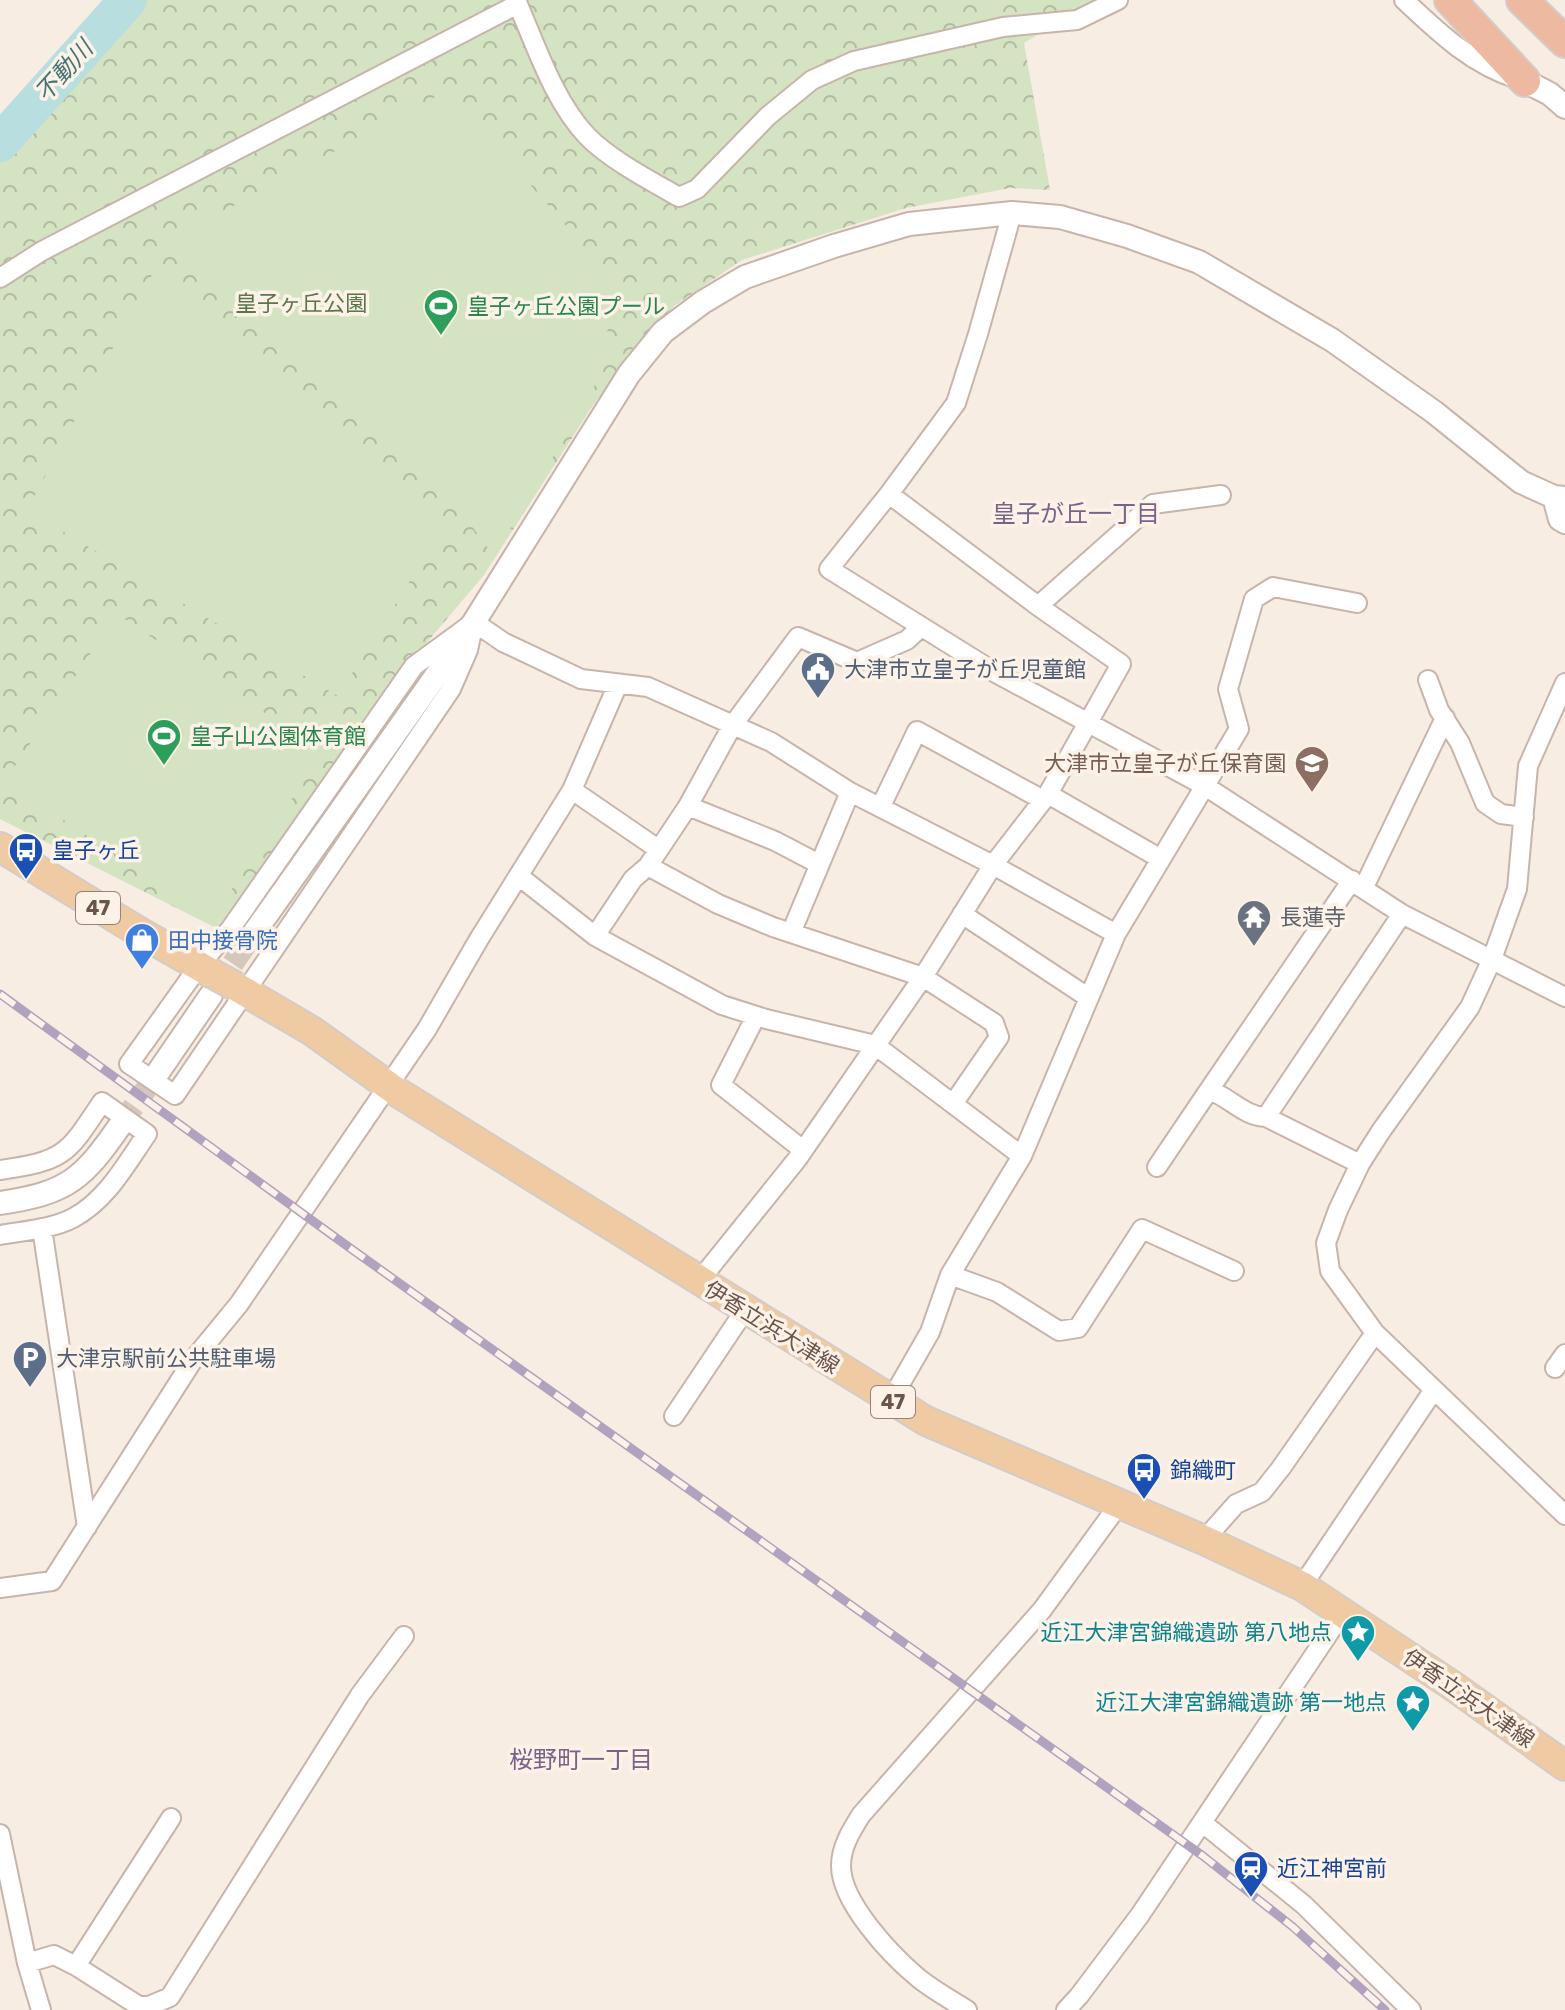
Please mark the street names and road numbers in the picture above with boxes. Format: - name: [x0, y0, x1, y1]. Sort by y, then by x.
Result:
- road number: 47: [76, 892, 120, 924]
- street label: 伊香立浜大津線: [699, 1275, 844, 1380]
- road number: 47: [871, 1386, 915, 1418]
- street label: 伊香立浜大津線: [1398, 1643, 1540, 1754]

